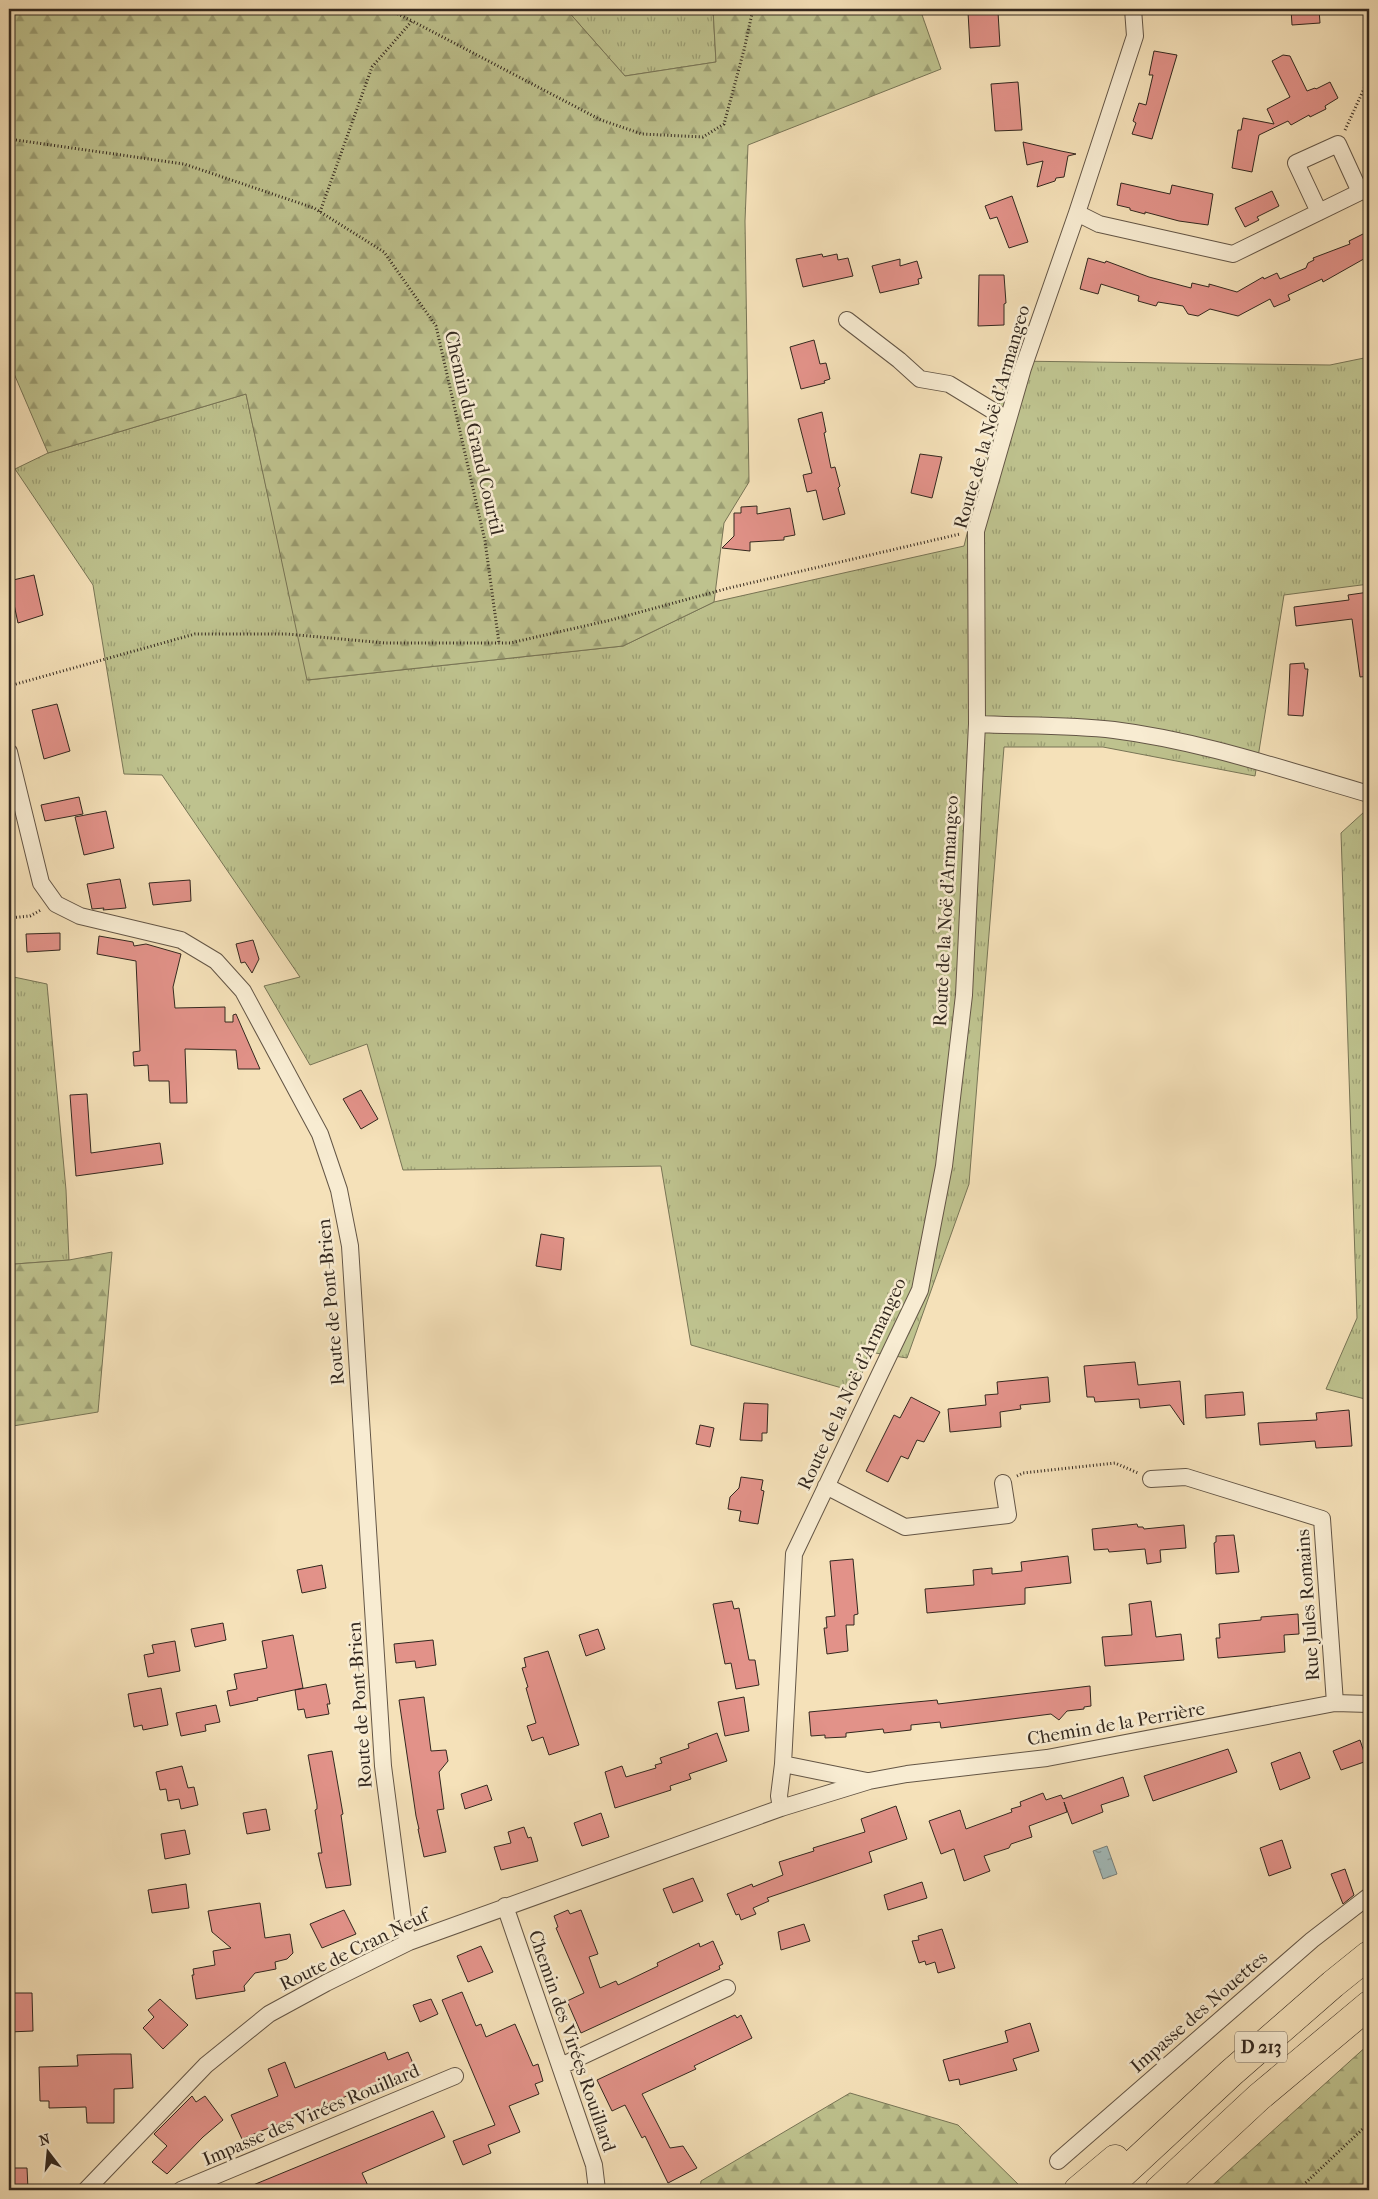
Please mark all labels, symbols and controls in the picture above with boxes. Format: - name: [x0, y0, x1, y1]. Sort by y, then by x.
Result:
- street label: Route de la Noë d'Armangeo: [949, 302, 1035, 531]
- street label: Chemin du Grand Courtil: [440, 329, 508, 537]
- street label: Route de la Noë d'Armangeo: [929, 794, 963, 1027]
- street label: Route de Pont-Brien: [313, 1218, 349, 1386]
- street label: Route de la Noë d'Armangeo: [793, 1274, 911, 1494]
- street label: Rue Jules Romains: [1292, 1528, 1324, 1682]
- street label: Route de Pont-Brien: [343, 1621, 377, 1789]
- street label: Chemin de la Perrière: [1025, 1698, 1207, 1750]
- street label: Route de Cran Neuf: [276, 1903, 435, 1996]
- street label: Chemin des Virées Rouillard: [524, 1927, 621, 2155]
- street label: Impasse des Nouettes: [1126, 1947, 1272, 2077]
- road number: D 213: [1235, 2031, 1287, 2062]
- street label: Impasse des Virées Rouillard: [199, 2059, 423, 2171]
- north arrow: [22, 2126, 72, 2176]
- text: N: [37, 2130, 52, 2150]

